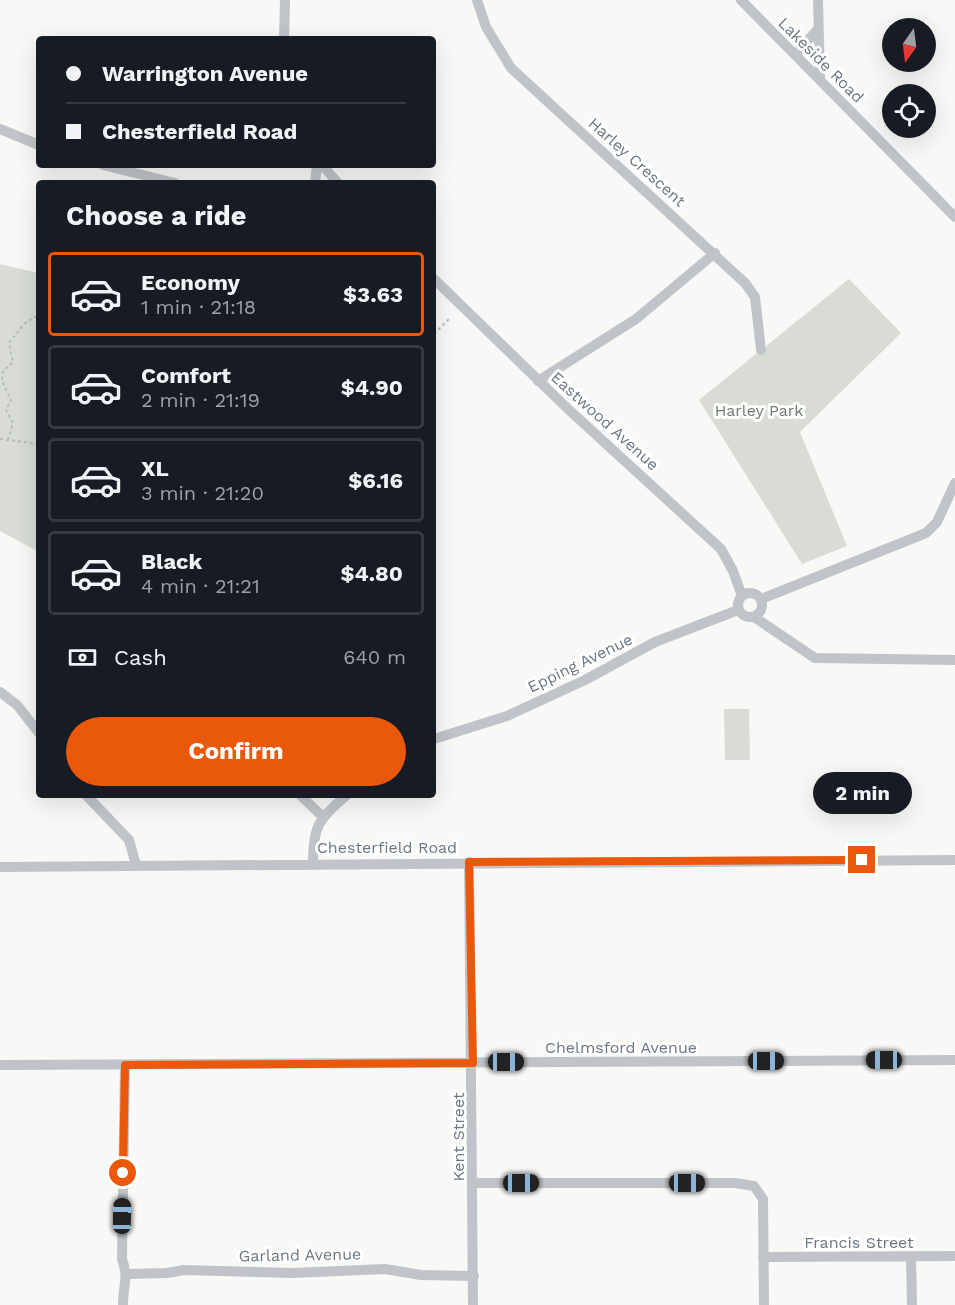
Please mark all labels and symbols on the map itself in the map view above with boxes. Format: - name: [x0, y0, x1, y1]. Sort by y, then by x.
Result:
- street label: Lakeside Road: [774, 13, 868, 107]
- north arrow: [882, 18, 936, 72]
- street label: Harley Crescent: [585, 113, 690, 211]
- street label: Eastwood Avenue: [547, 368, 663, 474]
- park label: Harley Park: [715, 401, 803, 420]
- street label: Epping Avenue: [524, 629, 636, 697]
- callout: 2 min: [812, 773, 912, 815]
- street label: Chesterfield Road: [317, 838, 457, 857]
- route end: [848, 846, 875, 873]
- street label: Chelmsford Avenue: [545, 1038, 697, 1057]
- car: [866, 1051, 902, 1069]
- car: [748, 1052, 784, 1070]
- car: [488, 1053, 524, 1071]
- street label: Kent Street: [449, 1092, 468, 1182]
- route start: [109, 1159, 136, 1186]
- car: [503, 1174, 539, 1192]
- car: [669, 1174, 705, 1192]
- car: [113, 1198, 131, 1234]
- street label: Francis Street: [804, 1233, 914, 1252]
- street label: Garland Avenue: [239, 1244, 361, 1266]

